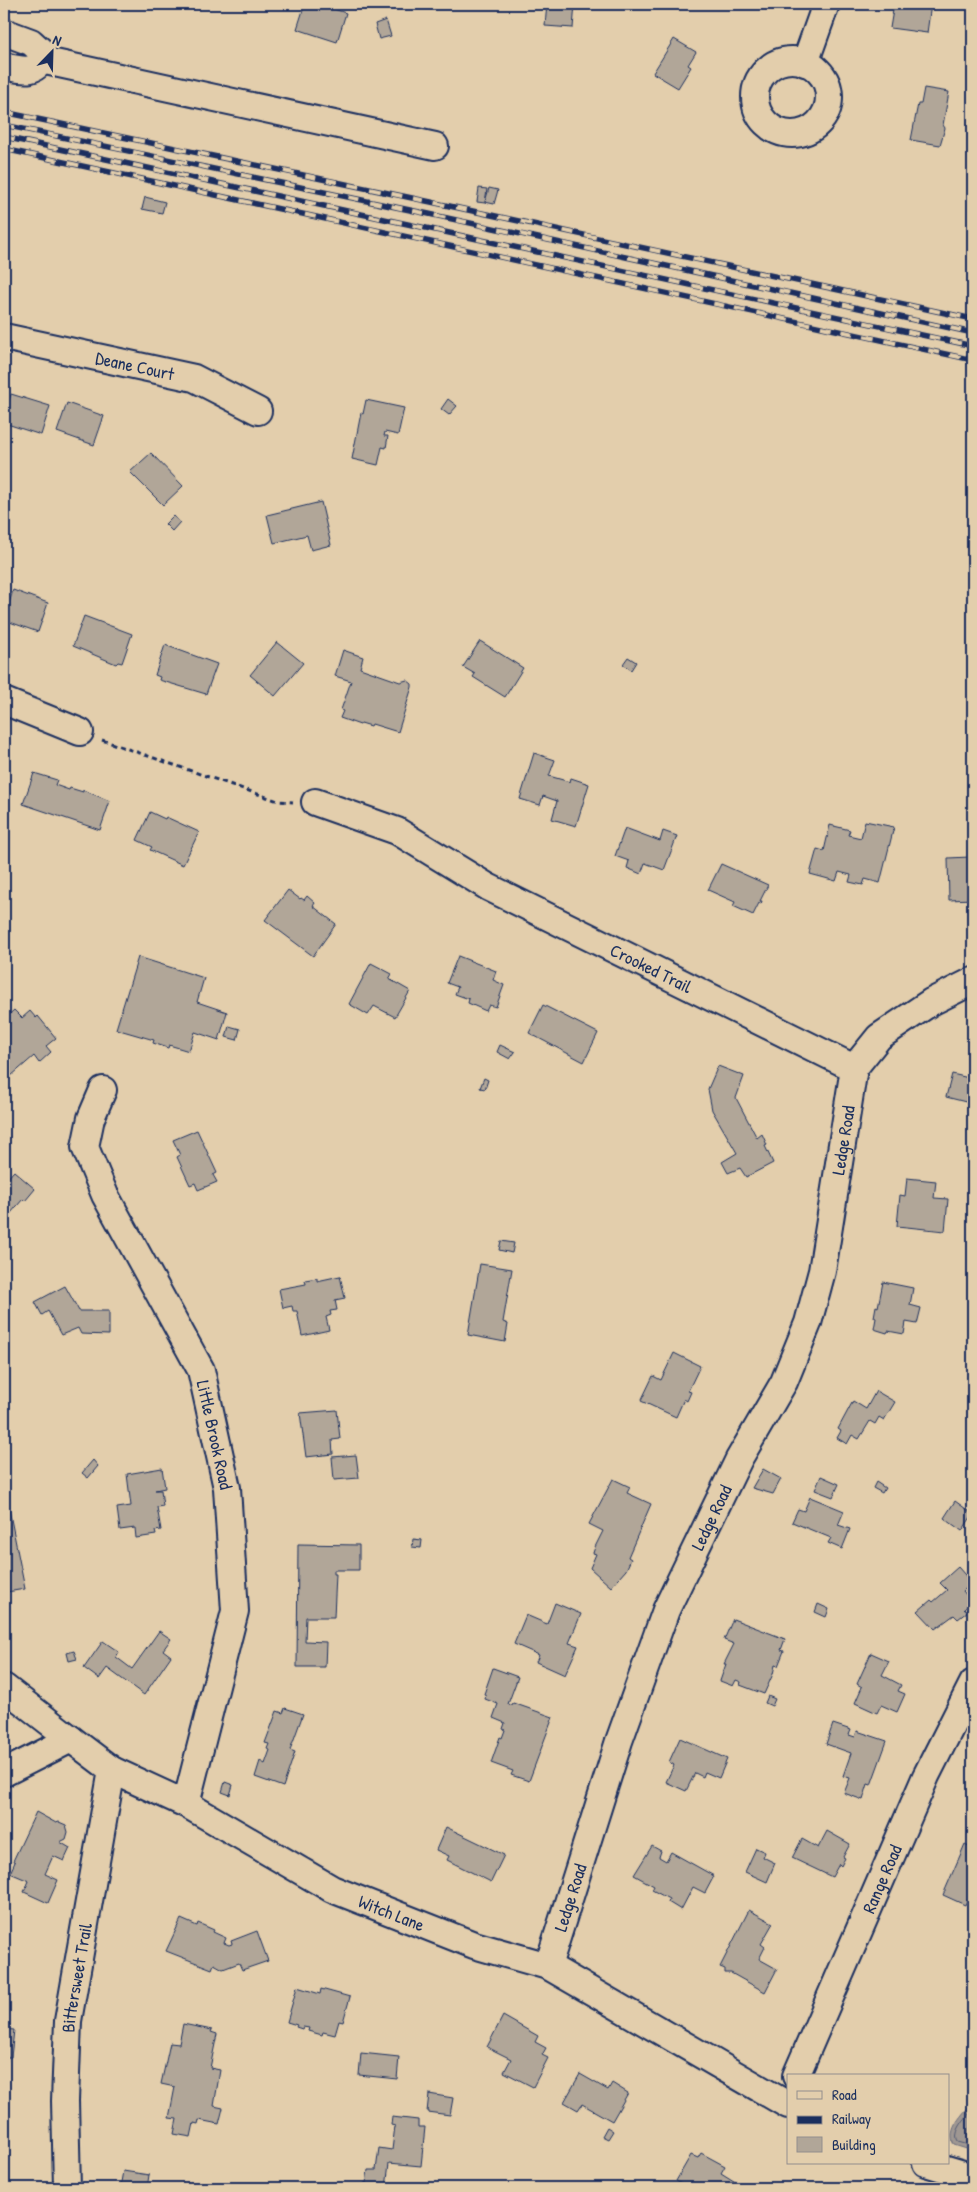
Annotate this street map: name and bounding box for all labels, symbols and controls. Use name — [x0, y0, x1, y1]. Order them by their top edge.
north arrow — [28, 28, 78, 78]
text: N — [50, 29, 65, 50]
street label: Deane Court — [93, 345, 177, 386]
street label: Crooked Trail — [606, 937, 697, 999]
street label: Ledge Road — [825, 1104, 860, 1177]
street label: Little Brook Road — [191, 1378, 239, 1492]
street label: Ledge Road — [684, 1481, 737, 1554]
street label: Range Road — [856, 1841, 907, 1917]
street label: Ledge Road — [547, 1860, 592, 1934]
street label: Witch Lane — [355, 1888, 428, 1937]
street label: Bittersweet Trail — [55, 1921, 98, 2033]
legend — [787, 2074, 950, 2164]
text: Road — [832, 2084, 857, 2105]
text: Railway — [832, 2108, 871, 2129]
text: Building — [832, 2134, 876, 2155]

